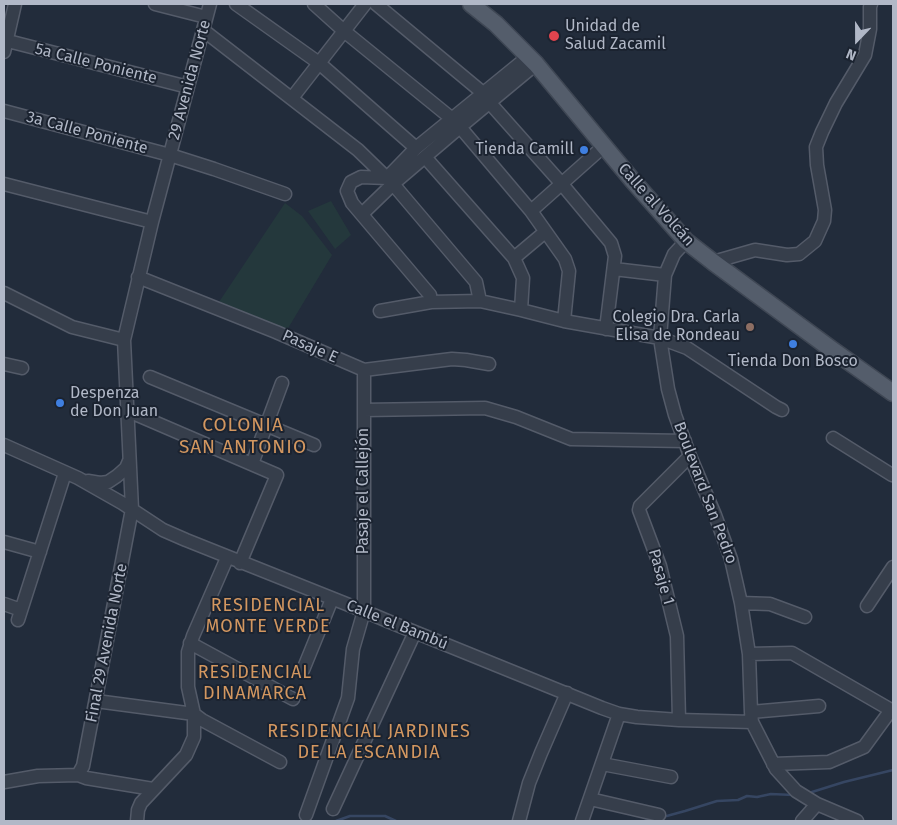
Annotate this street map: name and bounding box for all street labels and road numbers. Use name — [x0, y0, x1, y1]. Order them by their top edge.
street label: 29 Avenida Norte — [165, 18, 215, 142]
street label: 5a Calle Poniente — [33, 40, 159, 88]
street label: 3a Calle Poniente — [24, 108, 150, 158]
street label: Calle al Volcán — [614, 160, 698, 250]
street label: Pasaje E — [279, 326, 341, 368]
street label: Boulevard San Pedro — [669, 419, 741, 567]
street label: Pasaje el Callejón — [354, 428, 374, 554]
street label: Pasaje 1 — [644, 547, 678, 607]
street label: Final 29 Avenida Norte — [82, 562, 132, 724]
street label: Calle el Bambú — [343, 596, 451, 654]

